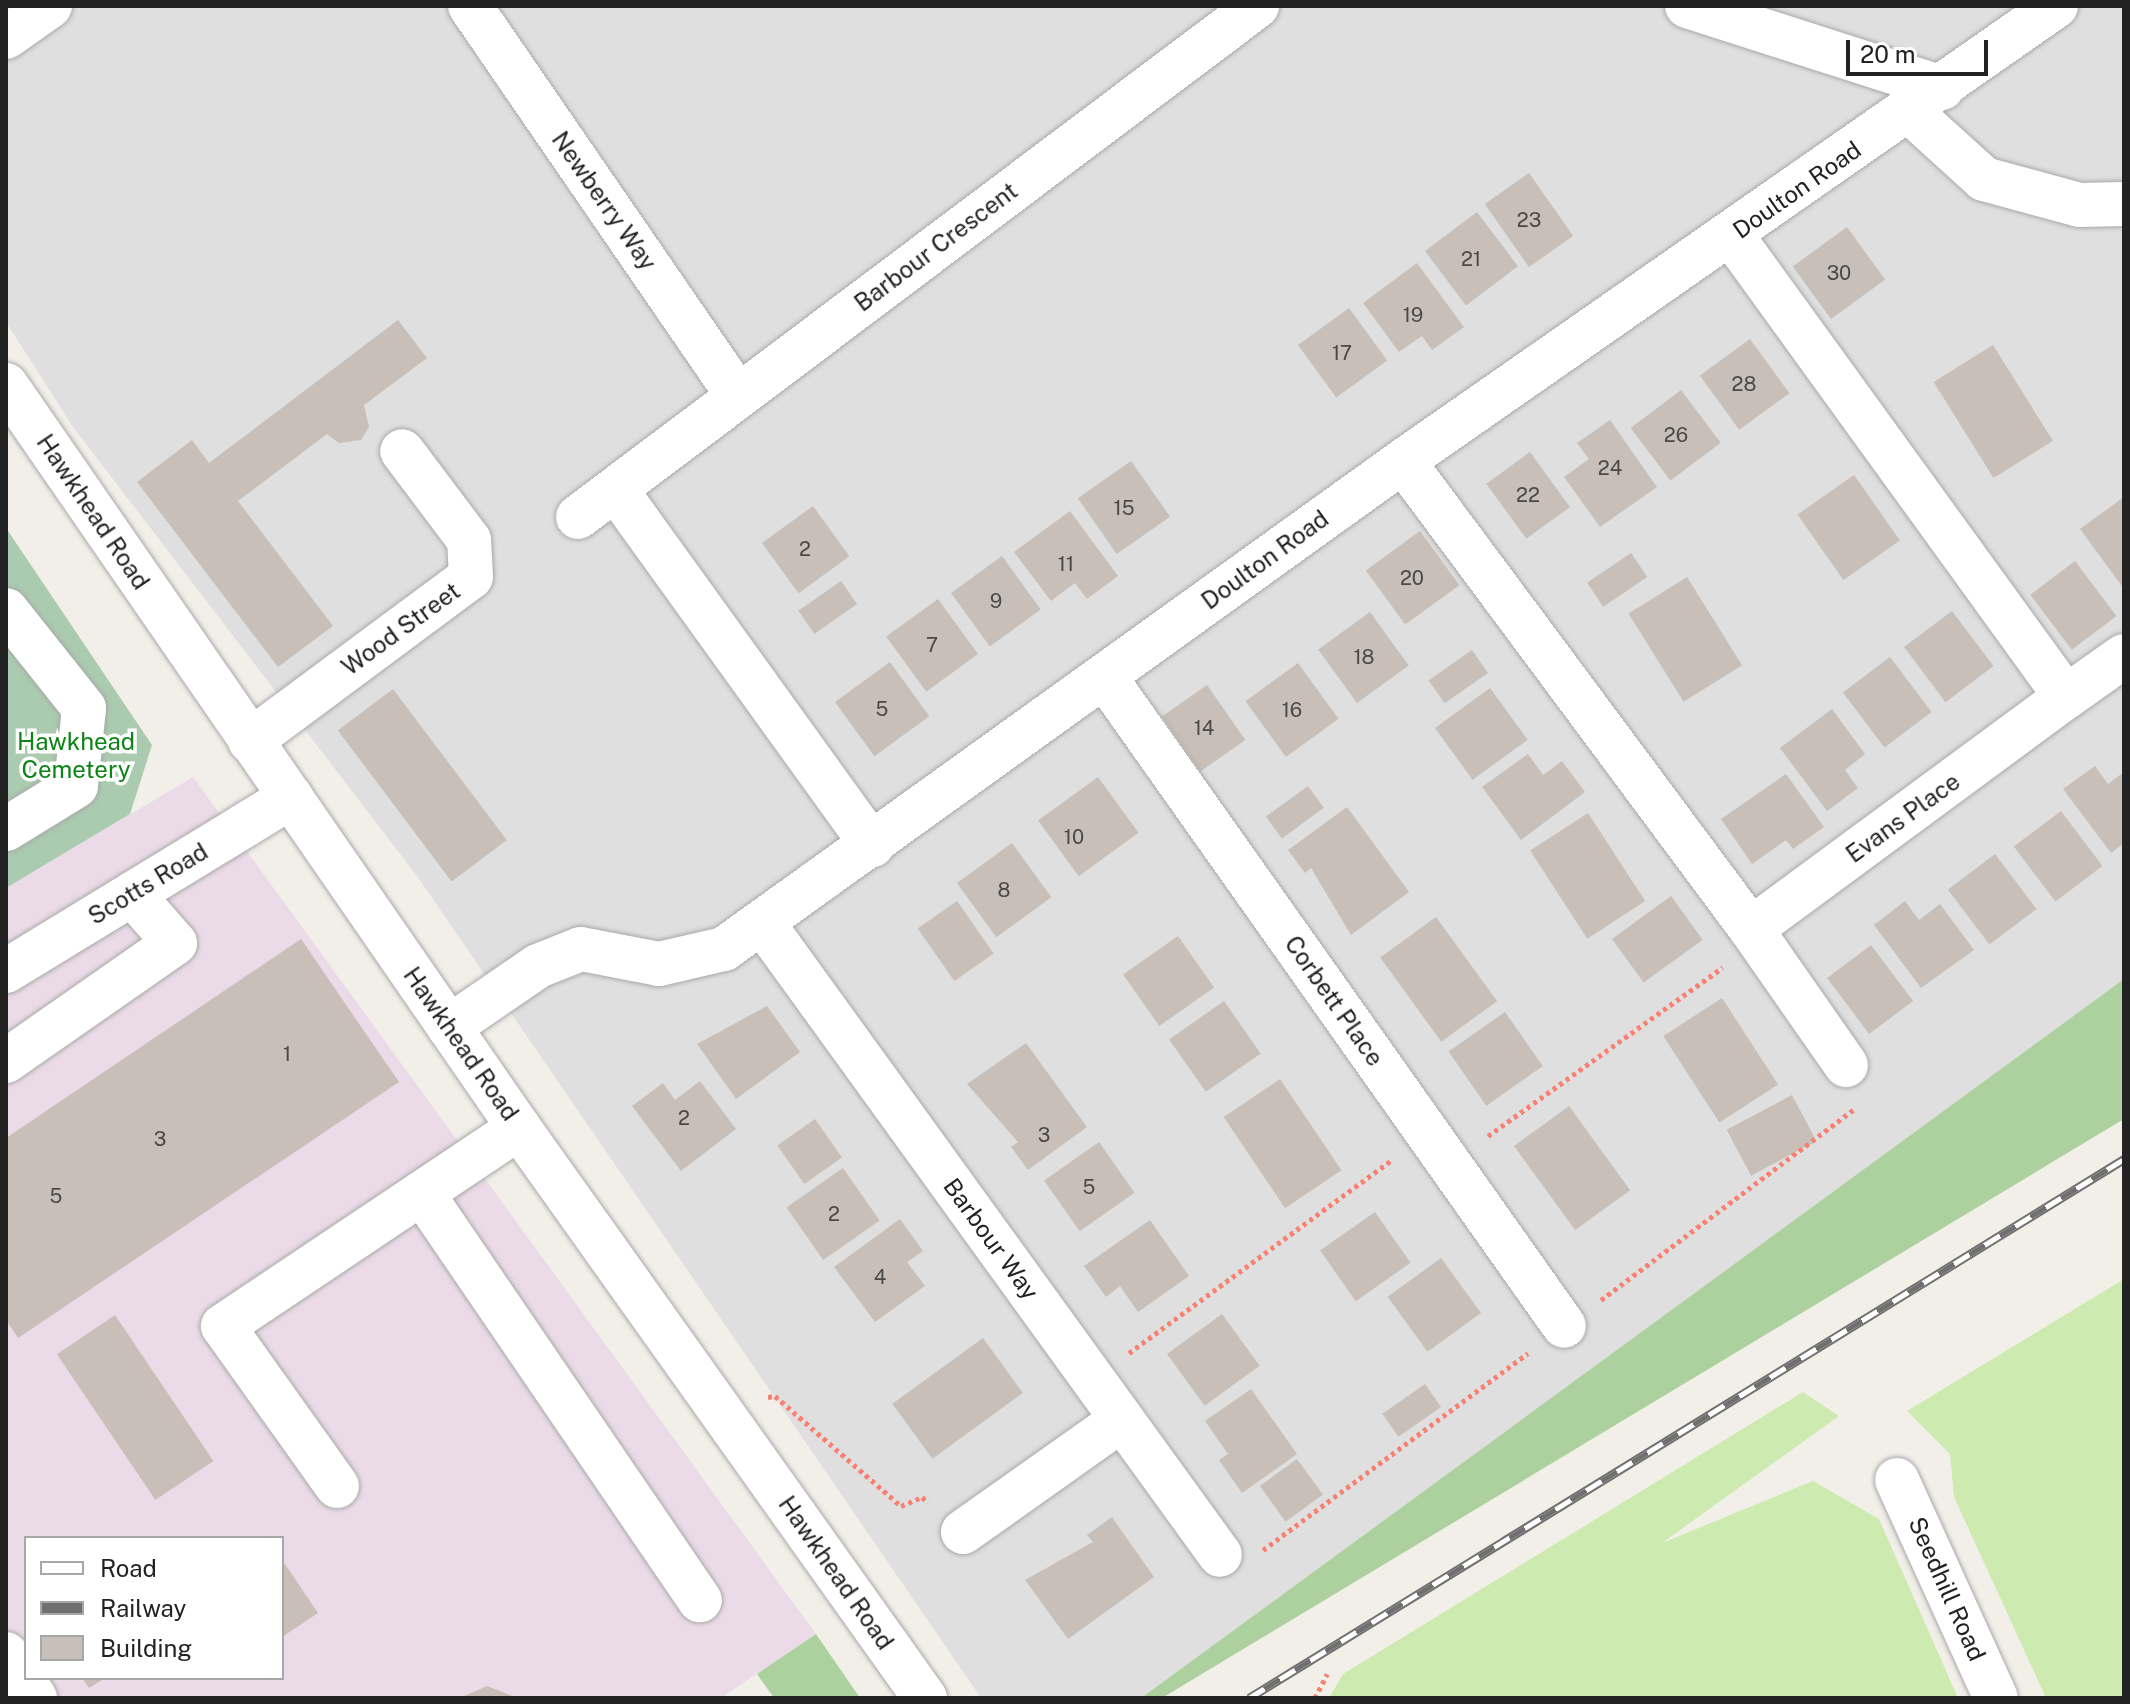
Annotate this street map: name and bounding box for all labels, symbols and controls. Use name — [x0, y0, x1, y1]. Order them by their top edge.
scale bar — [1850, 24, 1992, 74]
text: 20 m — [1860, 40, 1916, 68]
street label: Newberry Way — [545, 126, 663, 276]
street label: Doulton Road — [1727, 135, 1867, 245]
street label: Barbour Crescent — [849, 176, 1023, 318]
house number: 23 — [1517, 208, 1541, 232]
house number: 21 — [1461, 247, 1481, 271]
house number: 30 — [1827, 261, 1851, 285]
house number: 19 — [1403, 303, 1423, 327]
house number: 17 — [1332, 341, 1352, 365]
house number: 28 — [1732, 372, 1756, 396]
house number: 26 — [1664, 423, 1688, 447]
street label: Hawkhead Road — [30, 429, 156, 595]
house number: 24 — [1598, 456, 1622, 480]
house number: 22 — [1516, 483, 1540, 507]
house number: 15 — [1114, 496, 1134, 520]
street label: Doulton Road — [1196, 504, 1334, 616]
house number: 2 — [799, 537, 811, 561]
house number: 11 — [1058, 552, 1074, 576]
house number: 20 — [1400, 566, 1424, 590]
street label: Wood Street — [336, 576, 466, 682]
house number: 9 — [990, 589, 1002, 613]
house number: 7 — [926, 633, 938, 657]
house number: 18 — [1353, 645, 1375, 669]
house number: 5 — [876, 697, 888, 721]
house number: 16 — [1282, 698, 1302, 722]
house number: 14 — [1194, 716, 1214, 740]
park label: Hawkhead Cemetery — [17, 728, 135, 784]
street label: Evans Place — [1840, 767, 1966, 869]
house number: 10 — [1064, 825, 1084, 849]
street label: Scotts Road — [83, 837, 213, 931]
house number: 8 — [998, 878, 1010, 902]
street label: Corbett Place — [1279, 930, 1389, 1072]
street label: Hawkhead Road — [397, 962, 525, 1126]
house number: 1 — [283, 1042, 291, 1066]
house number: 2 — [678, 1106, 690, 1130]
house number: 3 — [1038, 1123, 1050, 1147]
house number: 3 — [154, 1127, 166, 1151]
street label: Barbour Way — [937, 1173, 1045, 1305]
house number: 5 — [1083, 1175, 1095, 1199]
house number: 5 — [50, 1184, 62, 1208]
house number: 2 — [828, 1202, 840, 1226]
house number: 4 — [874, 1265, 886, 1289]
street label: Hawkhead Road — [772, 1491, 900, 1655]
street label: Seedhill Road — [1902, 1513, 1992, 1665]
legend — [24, 1536, 284, 1680]
text: Road — [100, 1554, 157, 1582]
text: Railway — [100, 1594, 186, 1622]
text: Building — [100, 1634, 192, 1662]

